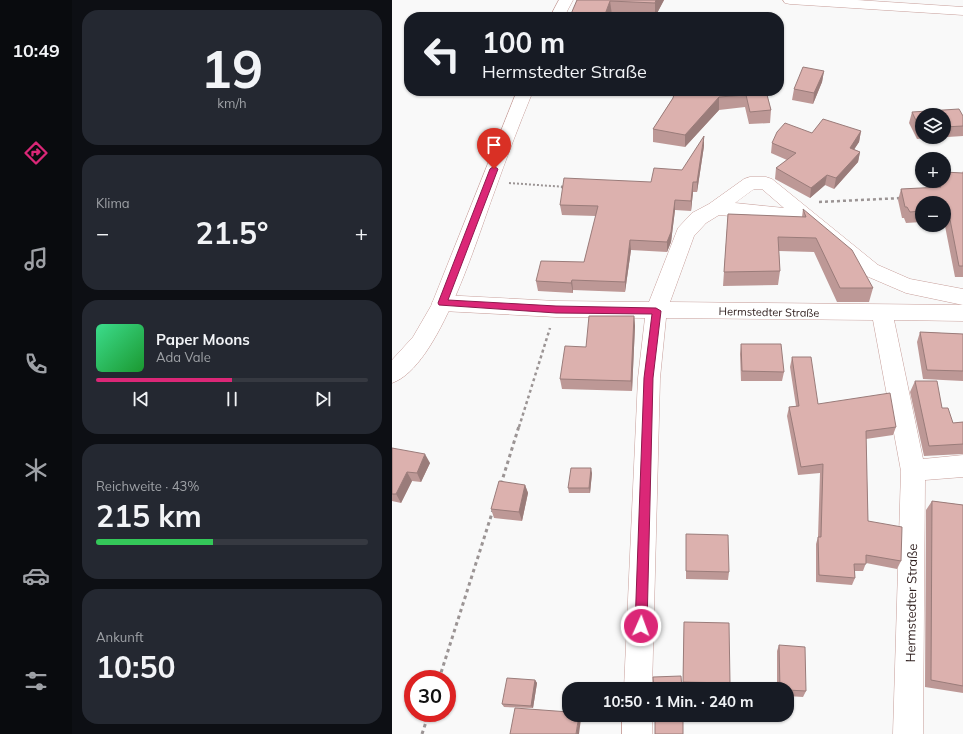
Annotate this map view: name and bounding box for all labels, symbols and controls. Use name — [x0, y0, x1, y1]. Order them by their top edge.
text: 100 m — [482, 25, 565, 60]
icon: left — [416, 28, 468, 80]
text: 19 — [201, 36, 263, 101]
text: 10:49 — [12, 39, 60, 62]
text: Hermstedter Straße — [482, 60, 647, 83]
text: km/h — [217, 95, 247, 111]
map controls — [915, 108, 951, 232]
button: layers — [915, 108, 951, 144]
pin — [477, 128, 511, 169]
icon: arrive — [483, 134, 505, 156]
icon: directions — [22, 139, 50, 167]
button: + — [915, 152, 951, 188]
text: Klima — [96, 195, 130, 211]
button: − — [915, 196, 951, 232]
text: 21.5° — [196, 214, 268, 252]
text: − — [96, 219, 109, 247]
text: + — [355, 219, 368, 247]
icon: music — [22, 245, 50, 273]
street label: Hermstedter Straße — [719, 304, 819, 320]
text: Paper Moons — [156, 330, 250, 349]
text: Ada Vale — [156, 349, 211, 365]
icon: phone — [22, 350, 50, 378]
icon: previous — [130, 388, 152, 410]
icon: pause — [221, 388, 243, 410]
icon: next — [312, 388, 334, 410]
icon: climate — [22, 456, 50, 484]
text: Reichweite · 43% — [96, 478, 200, 494]
text: 215 km — [96, 497, 202, 535]
street label: Hermstedter Straße — [902, 543, 920, 663]
icon: car — [22, 562, 50, 590]
position arrow — [620, 605, 662, 647]
text: Ankunft — [96, 629, 144, 645]
text: 10:50 — [96, 648, 175, 686]
icon: filters — [22, 667, 50, 695]
speed limit sign: 30 — [404, 670, 456, 722]
text: 10:50 · 1 Min. · 240 m — [602, 692, 754, 711]

